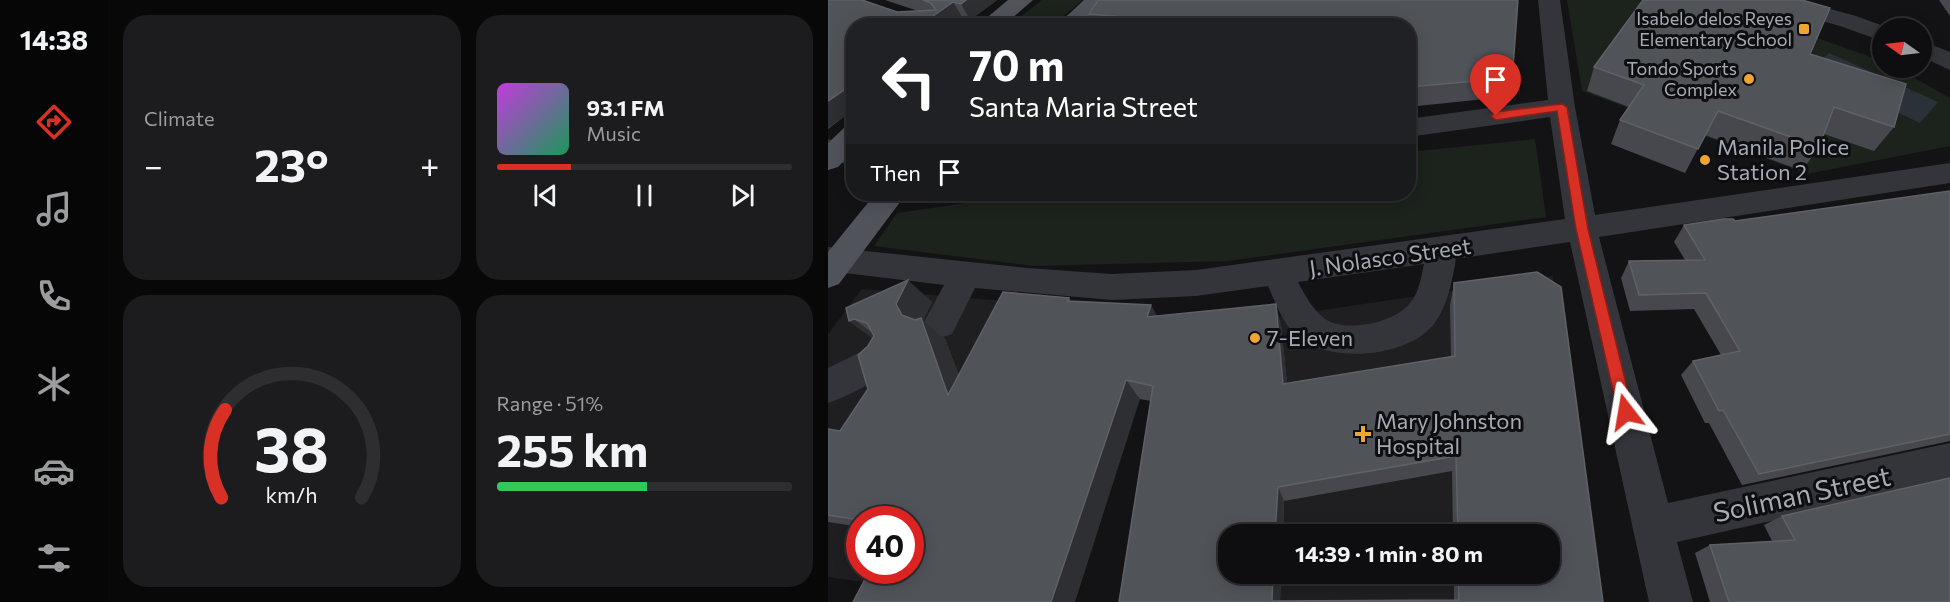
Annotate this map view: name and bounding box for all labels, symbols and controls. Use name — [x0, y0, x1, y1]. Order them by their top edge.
place label: Isabelo delos Reyes Elementary School — [1636, 7, 1792, 50]
north arrow — [1872, 18, 1932, 78]
map controls — [1872, 18, 1932, 78]
marker: Isabelo delos Reyes Elementary School — [1797, 22, 1811, 36]
text: 14:38 — [20, 23, 88, 56]
text: 70 m — [969, 38, 1064, 90]
icon: left — [870, 42, 948, 120]
pin — [1470, 54, 1521, 116]
place label: Tondo Sports Complex — [1626, 57, 1737, 100]
icon: arrive — [1479, 63, 1512, 96]
marker: Tondo Sports Complex — [1742, 72, 1756, 86]
text: Santa Maria Street — [969, 90, 1198, 123]
text: 93.1 FM — [587, 94, 665, 121]
icon: directions — [33, 101, 75, 143]
text: Climate — [144, 106, 214, 130]
text: Music — [587, 121, 641, 145]
place label: Manila Police Station 2 — [1717, 133, 1849, 185]
text: 23° — [254, 136, 329, 191]
text: − — [144, 144, 163, 185]
text: + — [420, 144, 439, 185]
marker: Manila Police Station 2 — [1698, 153, 1712, 167]
icon: arrive — [933, 156, 966, 189]
text: Then — [870, 159, 921, 186]
icon: previous — [529, 179, 562, 212]
icon: pause — [628, 179, 661, 212]
icon: next — [726, 179, 759, 212]
icon: music — [33, 188, 75, 230]
street label: J. Nolasco Street — [1307, 232, 1473, 281]
icon: phone — [33, 275, 75, 317]
place label: 7-Eleven — [1267, 324, 1353, 351]
marker: 7-Eleven — [1248, 331, 1262, 345]
icon: climate — [33, 363, 75, 405]
position arrow — [1594, 380, 1658, 444]
text: Range · 51% — [497, 391, 603, 415]
place label: Mary Johnston Hospital — [1376, 407, 1522, 459]
text: 38 — [254, 409, 329, 485]
text: 255 km — [497, 421, 648, 476]
marker: Mary Johnston Hospital — [1354, 425, 1372, 443]
icon: car — [33, 450, 75, 492]
street label: Soliman Street — [1710, 459, 1893, 528]
text: km/h — [266, 481, 318, 507]
speed limit sign: 40 — [846, 506, 924, 584]
icon: filters — [33, 537, 75, 579]
text: 14:39 · 1 min · 80 m — [1295, 540, 1483, 567]

